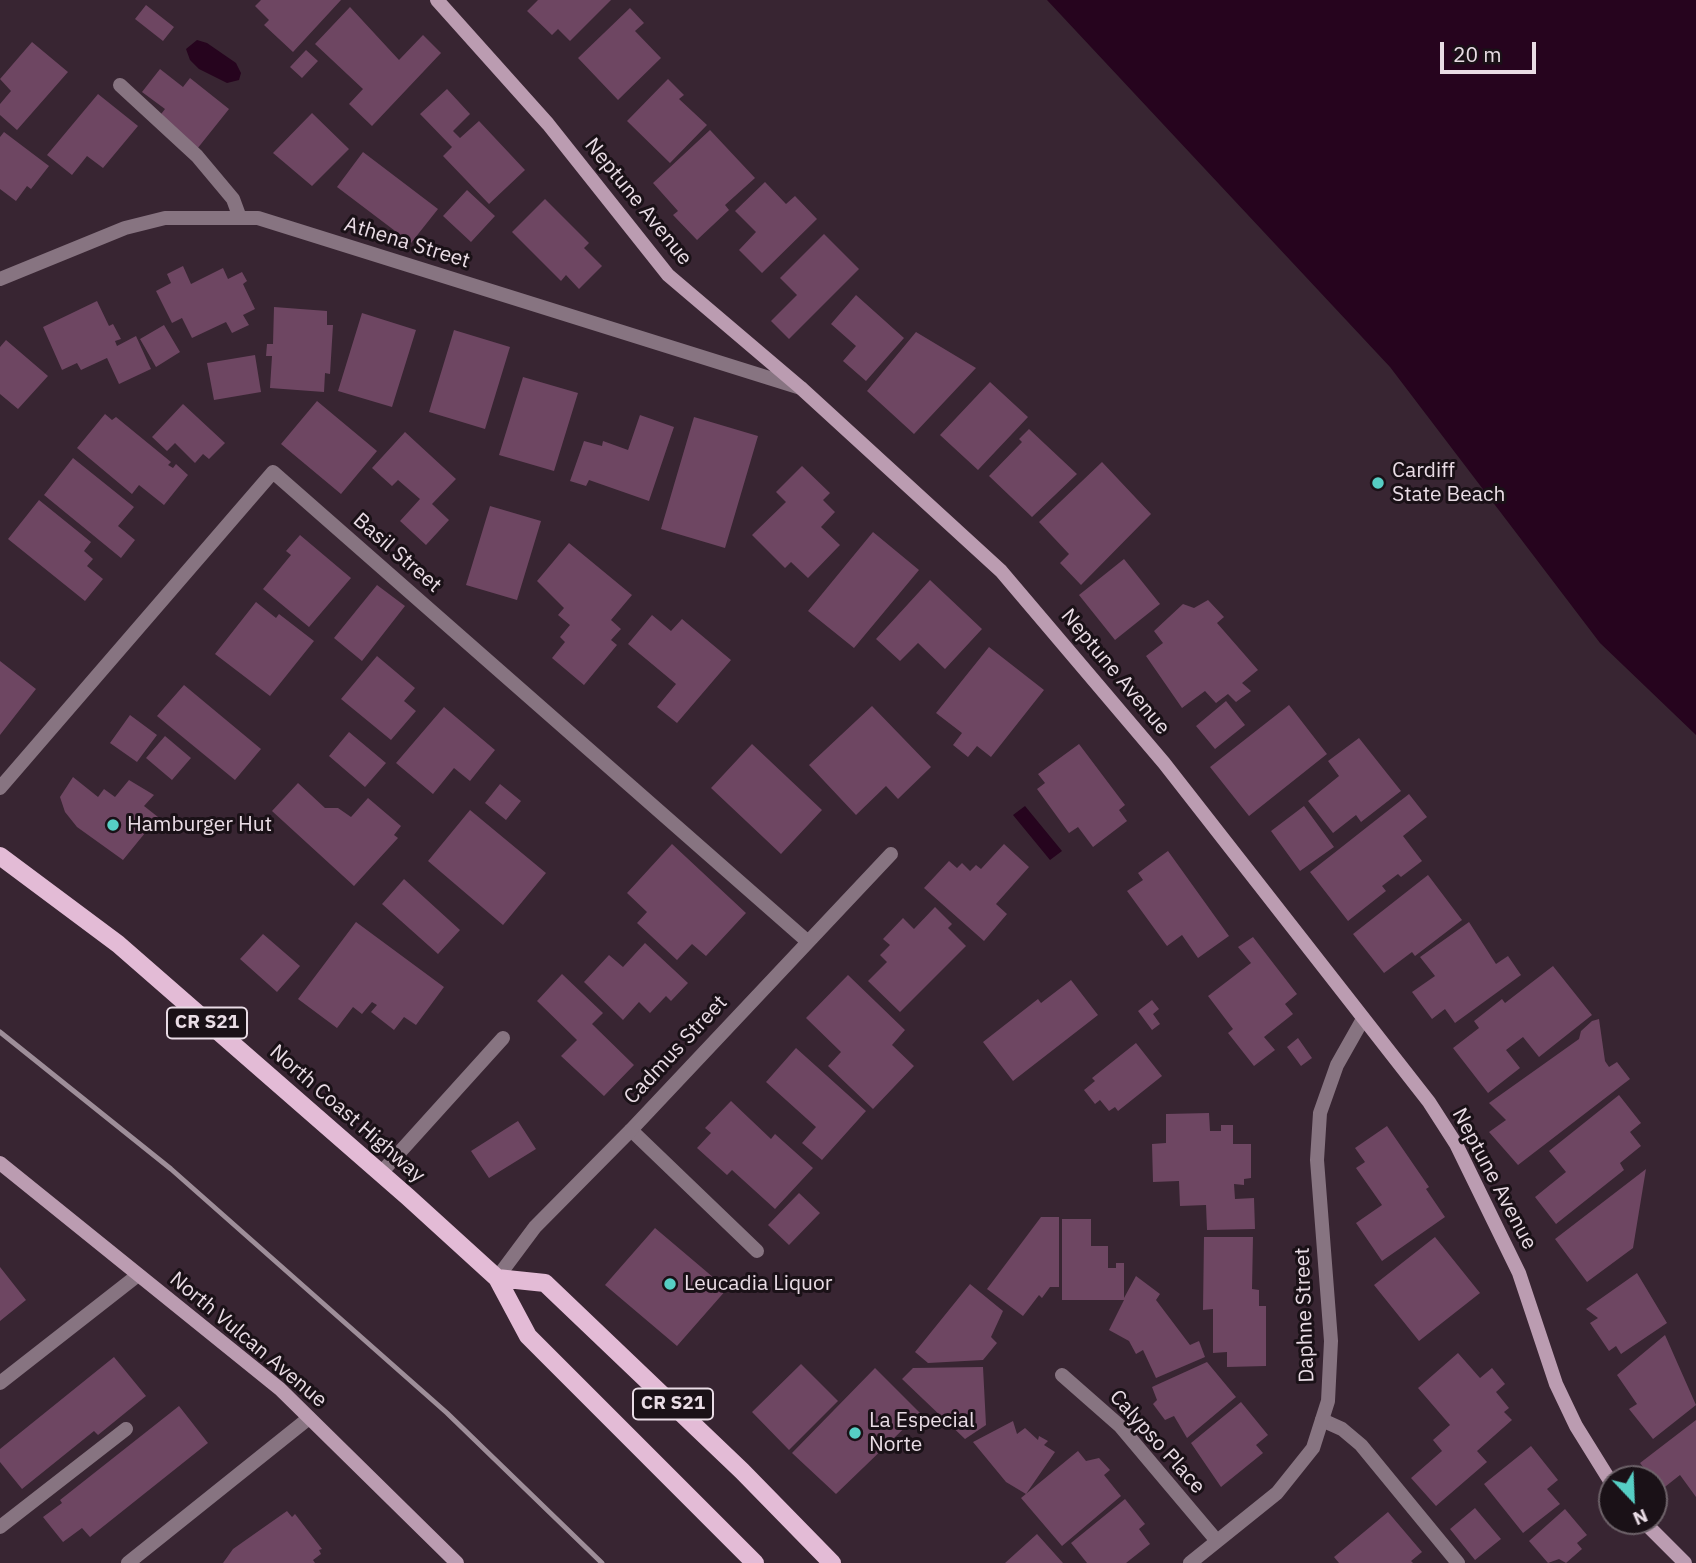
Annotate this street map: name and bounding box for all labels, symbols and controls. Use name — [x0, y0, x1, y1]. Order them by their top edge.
scale bar — [1444, 28, 1540, 72]
text: 20 m — [1453, 40, 1502, 68]
street label: Neptune Avenue — [579, 133, 697, 271]
street label: Athena Street — [341, 212, 473, 274]
place label: Cardiff State Beach — [1392, 458, 1506, 508]
marker: Cardiff State Beach — [1370, 475, 1386, 491]
street label: Basil Street — [348, 508, 446, 598]
street label: Neptune Avenue — [1055, 604, 1175, 740]
place label: Hamburger Hut — [127, 812, 272, 838]
marker: Hamburger Hut — [105, 817, 121, 833]
street label: Cadmus Street — [619, 990, 733, 1110]
road number: CR S21 — [167, 1007, 247, 1038]
street label: North Coast Highway — [264, 1040, 430, 1188]
street label: Neptune Avenue — [1446, 1104, 1542, 1254]
street label: Daphne Street — [1290, 1247, 1320, 1383]
street label: North Vulcan Avenue — [164, 1267, 332, 1413]
place label: Leucadia Liquor — [684, 1271, 832, 1297]
marker: Leucadia Liquor — [662, 1276, 678, 1292]
street label: Calypso Place — [1104, 1385, 1210, 1499]
road number: CR S21 — [633, 1388, 713, 1420]
place label: La Especial Norte — [869, 1408, 975, 1458]
marker: La Especial Norte — [847, 1425, 863, 1441]
north arrow — [1598, 1465, 1668, 1535]
text: N — [1629, 1504, 1651, 1531]

